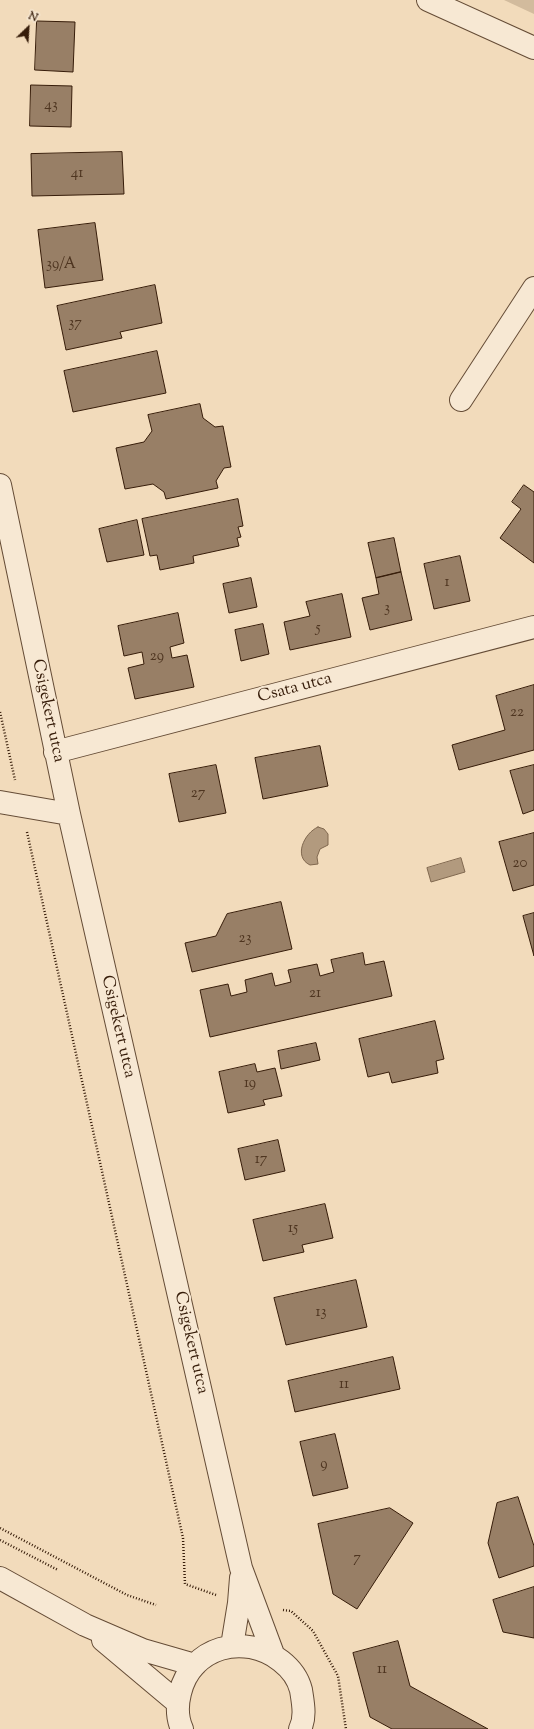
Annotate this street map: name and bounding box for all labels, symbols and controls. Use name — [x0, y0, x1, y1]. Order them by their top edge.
north arrow — [8, 8, 48, 48]
text: N — [26, 8, 40, 26]
house number: 43 — [44, 97, 58, 115]
house number: 41 — [71, 165, 83, 183]
house number: 39/A — [46, 256, 76, 274]
house number: 37 — [68, 315, 82, 333]
house number: 1 — [444, 574, 450, 592]
house number: 3 — [384, 600, 390, 618]
house number: 5 — [315, 620, 321, 638]
house number: 29 — [150, 648, 164, 666]
street label: Csigekert utca — [26, 658, 68, 764]
street label: Csata utca — [256, 669, 334, 709]
house number: 22 — [510, 704, 524, 722]
house number: 27 — [191, 785, 205, 803]
house number: 20 — [513, 855, 527, 873]
house number: 23 — [238, 930, 252, 948]
street label: Csigekert utca — [95, 974, 139, 1080]
house number: 21 — [309, 985, 321, 1003]
house number: 19 — [244, 1075, 256, 1093]
house number: 17 — [255, 1151, 267, 1169]
house number: 15 — [288, 1220, 298, 1238]
street label: Csigekert utca — [168, 1290, 212, 1396]
house number: 13 — [315, 1304, 327, 1322]
house number: 11 — [339, 1376, 349, 1394]
house number: 9 — [320, 1456, 328, 1474]
house number: 7 — [353, 1550, 361, 1568]
house number: 11 — [377, 1661, 387, 1679]

